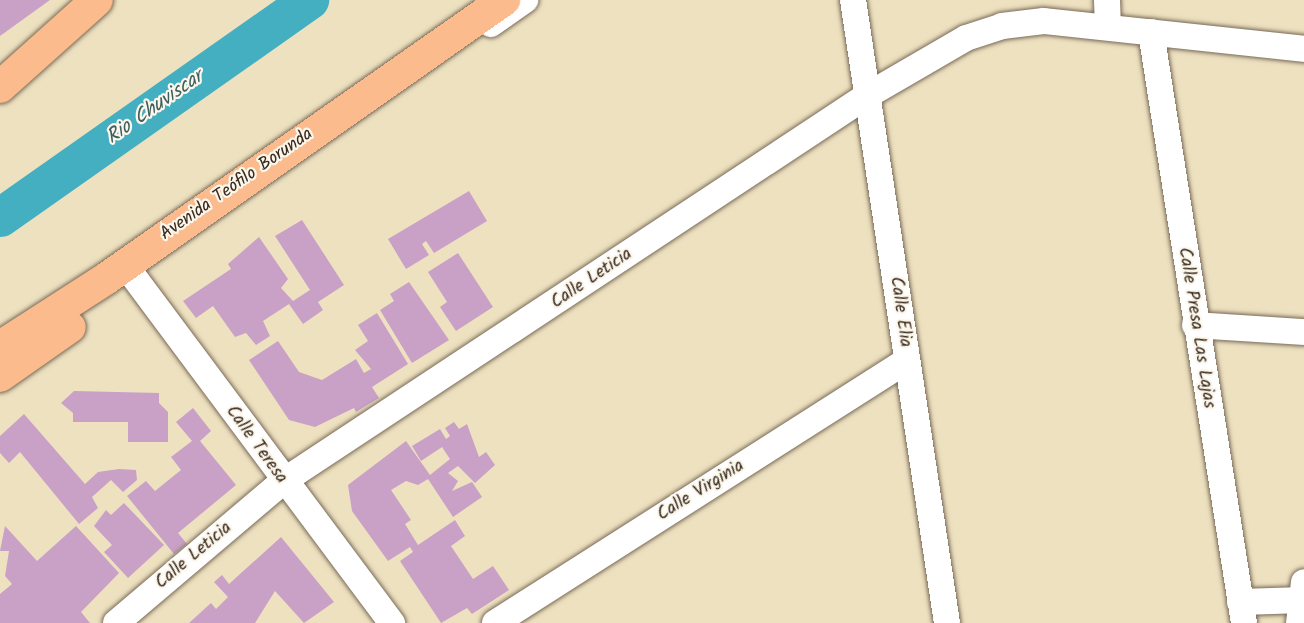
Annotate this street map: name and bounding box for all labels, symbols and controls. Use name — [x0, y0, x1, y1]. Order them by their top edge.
water label: Rio Chuviscar — [102, 66, 208, 150]
street label: Avenida Teófilo Borunda — [156, 124, 318, 246]
street label: Calle Leticia — [547, 244, 637, 314]
street label: Calle Presa Las Lajas — [1173, 246, 1219, 410]
street label: Calle Elia — [884, 275, 916, 349]
street label: Calle Teresa — [220, 402, 292, 488]
street label: Calle Virginia — [654, 456, 748, 526]
street label: Calle Leticia — [151, 518, 237, 594]

